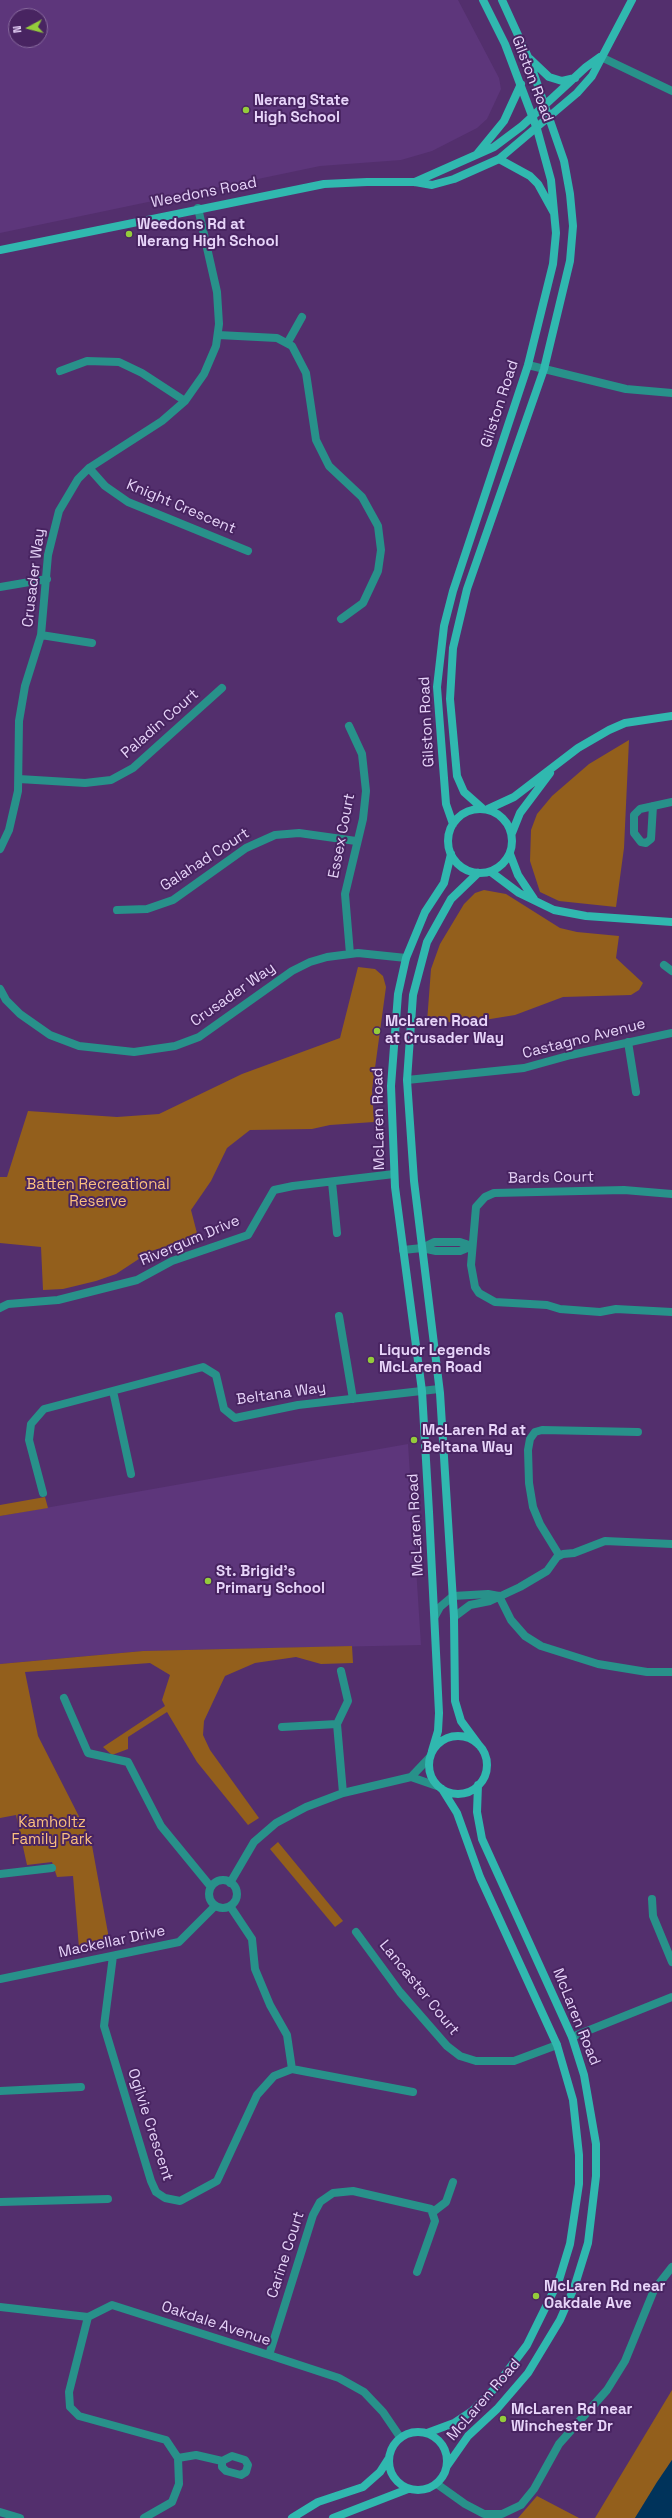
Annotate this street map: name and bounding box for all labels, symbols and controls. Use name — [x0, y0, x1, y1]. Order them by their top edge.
north arrow — [8, 8, 48, 48]
text: N — [10, 25, 24, 34]
street label: Gilston Road — [507, 33, 557, 125]
place label: Nerang State High School — [254, 92, 349, 127]
marker: Nerang State High School — [241, 105, 251, 115]
street label: Weedons Road — [150, 174, 258, 212]
place label: Weedons Rd at Nerang High School — [137, 216, 279, 251]
marker: Weedons Rd at Nerang High School — [124, 229, 134, 239]
street label: Gilston Road — [477, 358, 523, 450]
street label: Knight Crescent — [124, 476, 238, 538]
street label: Crusader Way — [19, 528, 49, 628]
street label: Gilston Road — [416, 676, 438, 768]
street label: Paladin Court — [118, 686, 202, 762]
street label: Essex Court — [325, 792, 359, 880]
street label: Galahad Court — [157, 825, 253, 895]
street label: Crusader Way — [187, 959, 279, 1031]
place label: McLaren Road at Crusader Way — [385, 1013, 504, 1048]
street label: Castagno Avenue — [521, 1015, 647, 1063]
marker: McLaren Road at Crusader Way — [372, 1026, 382, 1036]
street label: McLaren Road — [369, 1067, 389, 1171]
street label: Bards Court — [508, 1168, 594, 1188]
park label: Batten Recreational Reserve — [26, 1176, 170, 1211]
street label: Rivergum Drive — [137, 1212, 243, 1270]
place label: Liquor Legends McLaren Road — [379, 1342, 491, 1377]
marker: Liquor Legends McLaren Road — [366, 1355, 376, 1365]
street label: Beltana Way — [235, 1379, 327, 1409]
place label: McLaren Rd at Beltana Way — [422, 1422, 526, 1457]
marker: McLaren Rd at Beltana Way — [409, 1435, 419, 1445]
street label: McLaren Road — [404, 1473, 428, 1577]
place label: St. Brigid's Primary School — [216, 1563, 325, 1598]
marker: St. Brigid's Primary School — [203, 1576, 213, 1586]
park label: Kamholtz Family Park — [11, 1814, 93, 1849]
street label: Mackellar Drive — [57, 1922, 167, 1962]
street label: Lancaster Court — [375, 1937, 463, 2039]
street label: McLaren Road — [548, 1966, 604, 2068]
street label: Ogilvie Crescent — [123, 2067, 177, 2183]
street label: Carine Court — [264, 2209, 308, 2301]
place label: McLaren Rd near Oakdale Ave — [544, 2278, 666, 2313]
marker: McLaren Rd near Oakdale Ave — [531, 2291, 541, 2301]
street label: Oakdale Avenue — [159, 2298, 273, 2350]
street label: McLaren Road — [443, 2355, 525, 2445]
place label: McLaren Rd near Winchester Dr — [511, 2401, 633, 2436]
marker: McLaren Rd near Winchester Dr — [498, 2414, 508, 2424]

